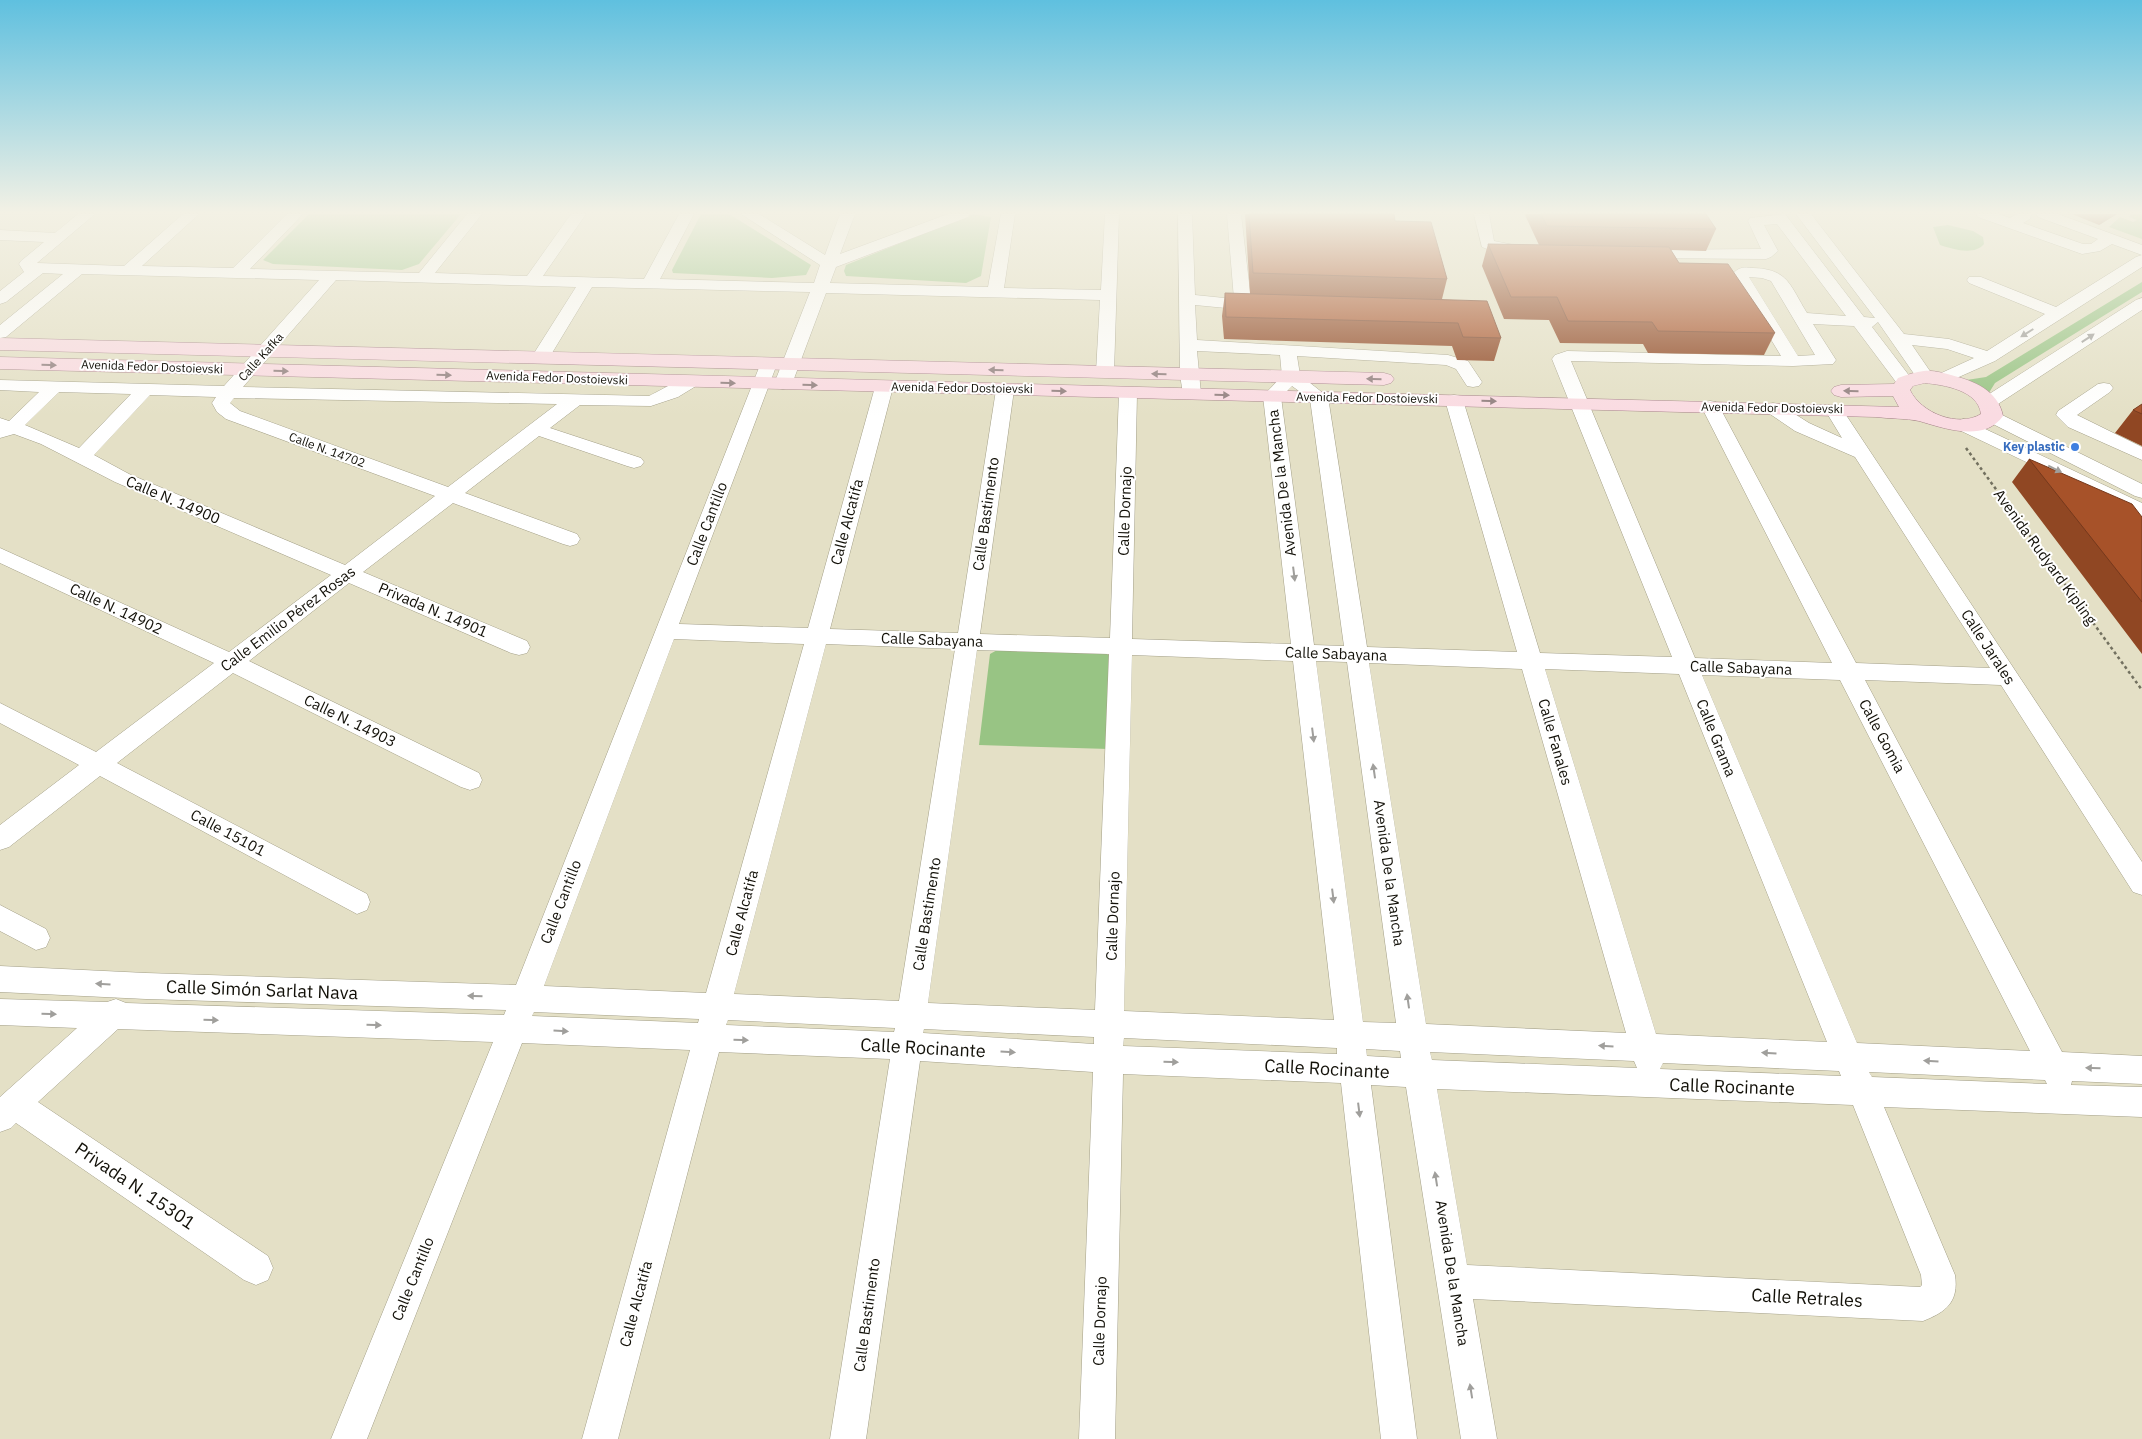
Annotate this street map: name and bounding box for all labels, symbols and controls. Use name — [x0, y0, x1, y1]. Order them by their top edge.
one-way arrow — [2020, 328, 2034, 338]
street label: Calle Kafka — [235, 329, 287, 384]
one-way arrow — [2082, 333, 2095, 342]
street label: Avenida Fedor Dostoievski — [81, 357, 223, 376]
one-way arrow — [41, 361, 57, 369]
one-way arrow — [988, 365, 1004, 373]
one-way arrow — [273, 367, 289, 375]
street label: Avenida Fedor Dostoievski — [486, 368, 628, 387]
one-way arrow — [1151, 370, 1167, 378]
one-way arrow — [436, 371, 452, 379]
one-way arrow — [1366, 375, 1382, 383]
one-way arrow — [721, 379, 737, 387]
street label: Avenida Fedor Dostoievski — [891, 379, 1033, 396]
one-way arrow — [802, 381, 818, 389]
one-way arrow — [1052, 387, 1068, 395]
one-way arrow — [1843, 387, 1859, 395]
street label: Avenida Fedor Dostoievski — [1296, 389, 1438, 406]
one-way arrow — [1214, 391, 1230, 399]
one-way arrow — [1482, 397, 1498, 405]
street label: Avenida Fedor Dostoievski — [1701, 399, 1843, 416]
street label: Avenida De la Mancha — [1263, 409, 1300, 557]
street label: Calle N. 14702 — [287, 429, 367, 470]
place label: Key plastic — [2003, 439, 2065, 454]
marker: Key plastic — [2069, 441, 2081, 453]
street label: Calle Bastimento — [968, 456, 1003, 572]
one-way arrow — [2048, 465, 2063, 474]
street label: Calle Dornajo — [1113, 466, 1136, 556]
street label: Calle N. 14900 — [123, 471, 223, 528]
street label: Calle Alcatifa — [826, 477, 867, 567]
street label: Calle Cantillo — [682, 479, 731, 569]
street label: Avenida Rudyard Kipling — [1990, 485, 2101, 628]
street label: Calle Emilio Pérez Rosas — [216, 562, 359, 676]
one-way arrow — [1290, 566, 1298, 582]
street label: Privada N. 14901 — [376, 578, 491, 641]
street label: Calle N. 14902 — [67, 579, 166, 638]
street label: Calle Jarales — [1957, 606, 2020, 688]
street label: Calle Sabayana — [881, 628, 984, 651]
street label: Calle Sabayana — [1285, 642, 1388, 665]
street label: Calle Sabayana — [1690, 656, 1793, 679]
street label: Calle N. 14903 — [301, 690, 400, 751]
street label: Calle Fanales — [1534, 696, 1577, 787]
street label: Calle Grama — [1692, 696, 1741, 779]
street label: Calle Gomia — [1855, 696, 1910, 776]
one-way arrow — [1309, 727, 1317, 743]
one-way arrow — [1370, 763, 1378, 779]
street label: Avenida De la Mancha — [1370, 799, 1409, 947]
street label: Calle 15101 — [187, 805, 269, 860]
street label: Calle Bastimento — [908, 856, 945, 972]
street label: Calle Cantillo — [536, 857, 585, 947]
street label: Calle Alcatifa — [721, 868, 762, 958]
street label: Calle Dornajo — [1101, 871, 1124, 961]
one-way arrow — [1329, 889, 1337, 905]
street label: Calle Simón Sarlat Nava — [166, 975, 359, 1004]
one-way arrow — [95, 979, 111, 987]
one-way arrow — [467, 992, 483, 1000]
one-way arrow — [1403, 993, 1411, 1009]
one-way arrow — [41, 1011, 57, 1019]
one-way arrow — [203, 1016, 219, 1024]
one-way arrow — [366, 1021, 382, 1029]
one-way arrow — [554, 1028, 570, 1036]
street label: Calle Rocinante — [860, 1033, 987, 1062]
one-way arrow — [734, 1036, 750, 1044]
one-way arrow — [1598, 1042, 1614, 1050]
one-way arrow — [1001, 1049, 1017, 1057]
one-way arrow — [1760, 1049, 1776, 1057]
street label: Calle Rocinante — [1264, 1054, 1391, 1083]
one-way arrow — [1923, 1056, 1939, 1064]
one-way arrow — [1163, 1058, 1179, 1066]
one-way arrow — [2085, 1064, 2101, 1072]
street label: Calle Rocinante — [1669, 1073, 1795, 1100]
one-way arrow — [1355, 1102, 1363, 1118]
street label: Privada N. 15301 — [71, 1137, 200, 1234]
one-way arrow — [1432, 1170, 1440, 1186]
street label: Avenida De la Mancha — [1432, 1199, 1473, 1347]
street label: Calle Cantillo — [387, 1234, 438, 1323]
street label: Calle Bastimento — [849, 1257, 884, 1373]
street label: Calle Alcatifa — [615, 1259, 656, 1349]
street label: Calle Dornajo — [1088, 1276, 1111, 1366]
street label: Calle Retrales — [1751, 1283, 1863, 1312]
one-way arrow — [1467, 1383, 1475, 1399]

